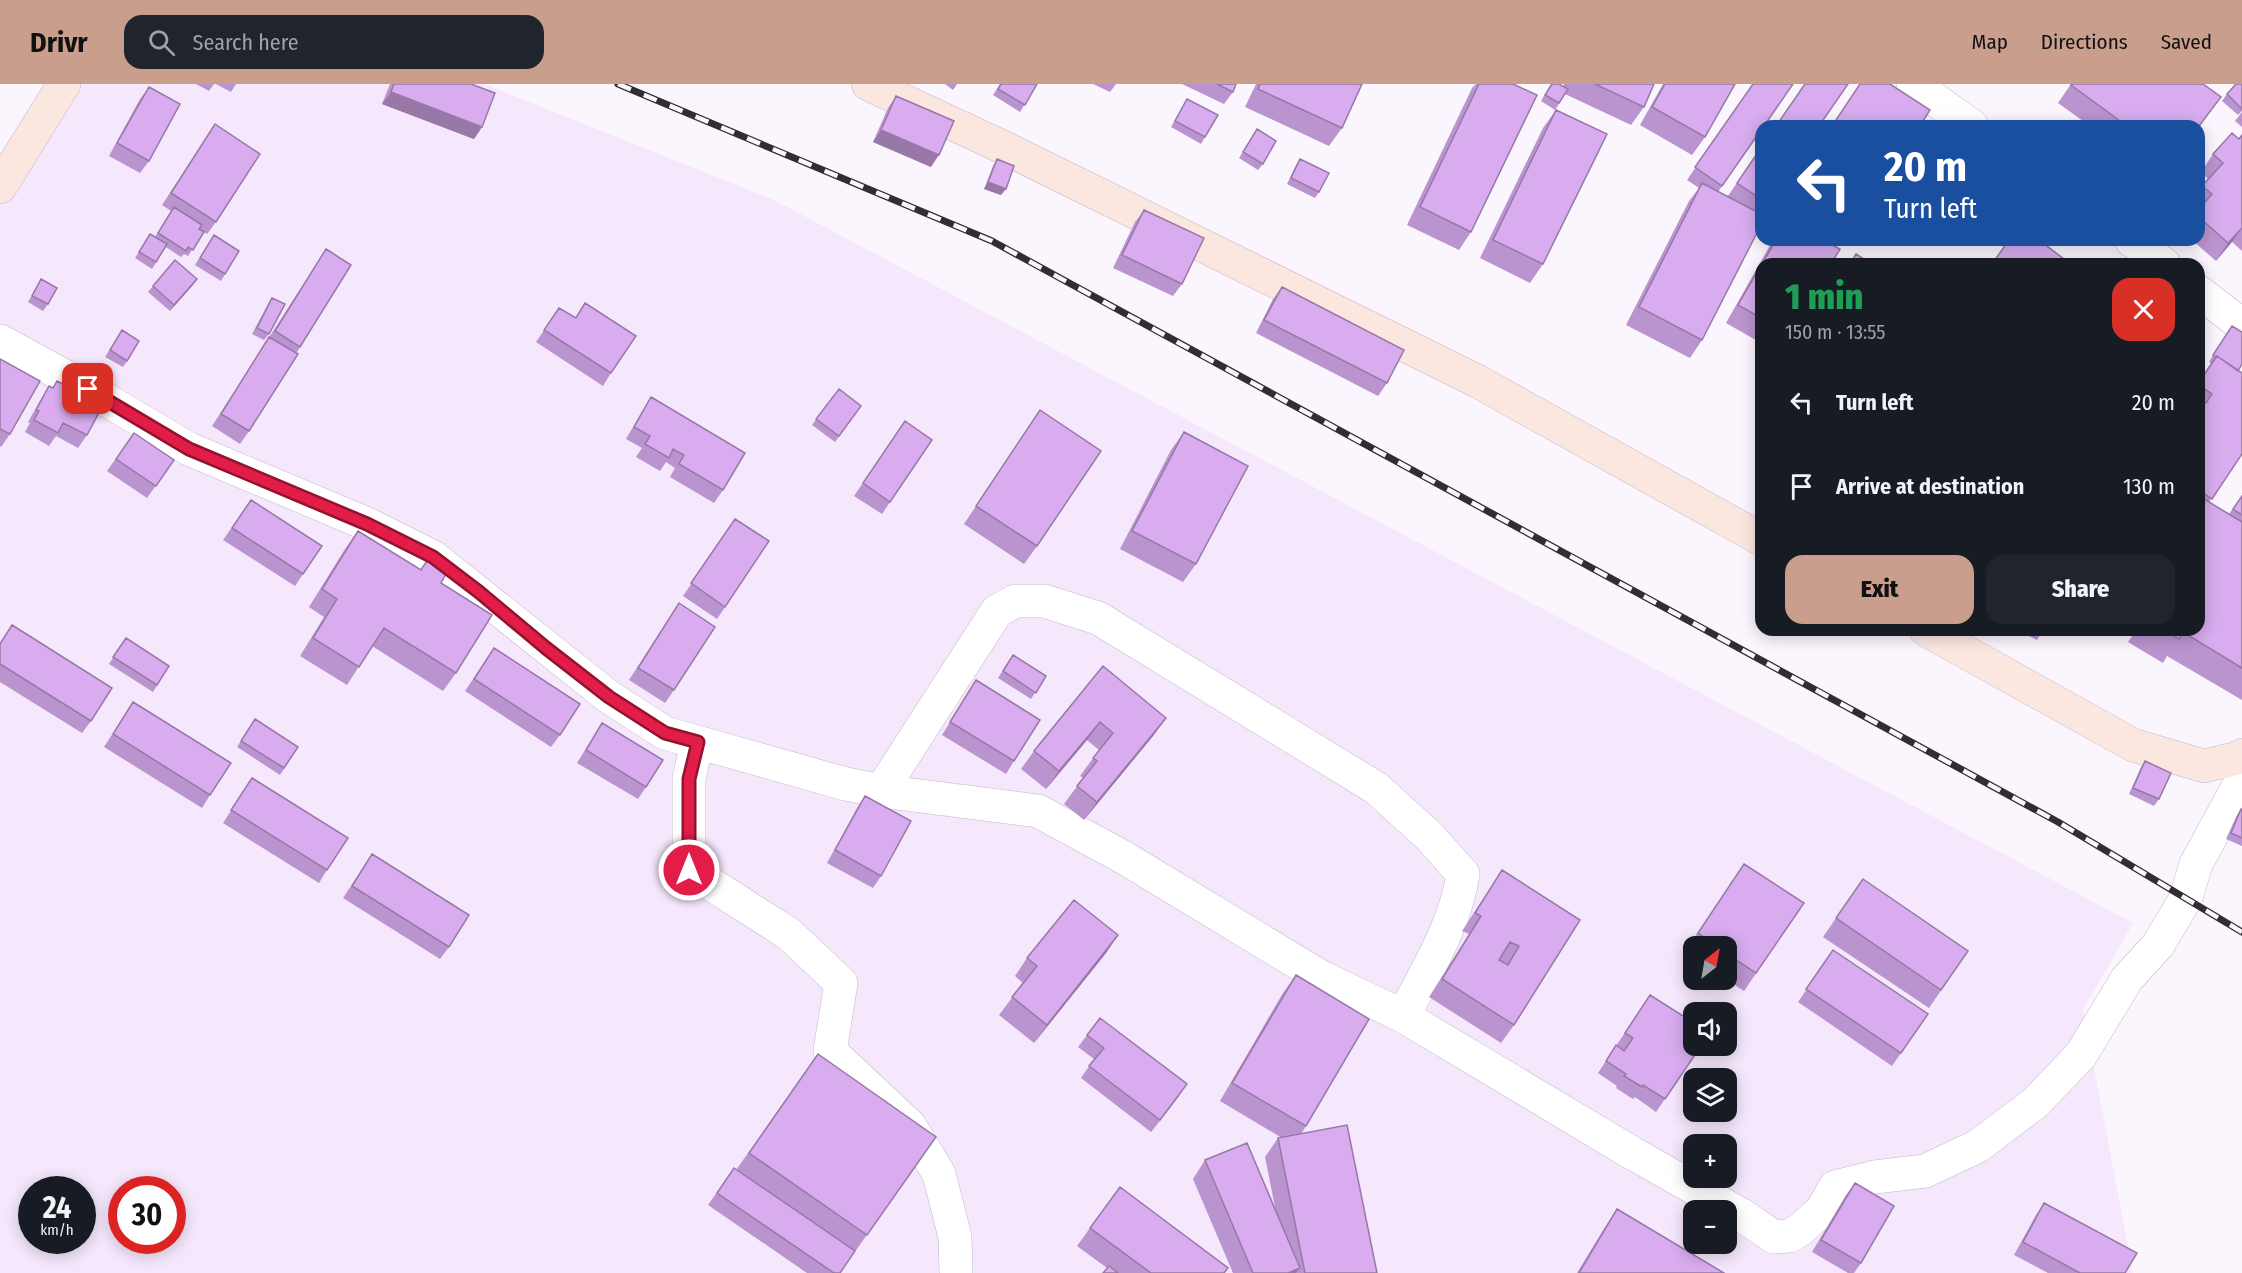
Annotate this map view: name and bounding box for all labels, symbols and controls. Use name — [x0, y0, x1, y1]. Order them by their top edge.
search box — [124, 15, 544, 69]
text: Drivr — [30, 26, 88, 59]
icon: search — [145, 26, 178, 59]
text: Search here — [193, 29, 299, 56]
text: Map — [1971, 29, 2008, 55]
text: Directions — [2041, 29, 2128, 55]
text: Saved — [2161, 29, 2212, 55]
text: 20 m — [1884, 142, 1967, 192]
icon: left — [1785, 144, 1863, 222]
text: Turn left — [1884, 193, 1977, 225]
text: 1 min — [1785, 275, 1863, 319]
button: close — [2112, 278, 2175, 341]
text: 150 m · 13:55 — [1785, 320, 1886, 344]
pin — [62, 363, 113, 414]
icon: arrive — [71, 372, 104, 405]
icon: left — [1785, 386, 1818, 419]
text: Turn left — [1836, 389, 1914, 416]
text: 20 m — [2132, 389, 2175, 416]
icon: arrive — [1785, 470, 1818, 503]
text: Arrive at destination — [1836, 473, 2024, 500]
text: 130 m — [2123, 473, 2175, 500]
button: Exit — [1785, 555, 1974, 624]
button: Share — [1986, 555, 2175, 624]
position arrow — [657, 838, 721, 902]
north arrow — [1683, 936, 1737, 990]
map controls — [1683, 936, 1737, 1254]
button: sound — [1683, 1002, 1737, 1056]
button: layers — [1683, 1068, 1737, 1122]
button: + — [1683, 1134, 1737, 1188]
speed limit sign: 30 — [108, 1176, 186, 1254]
text: 24 — [43, 1190, 71, 1226]
button: − — [1683, 1200, 1737, 1254]
text: km/h — [40, 1221, 74, 1239]

